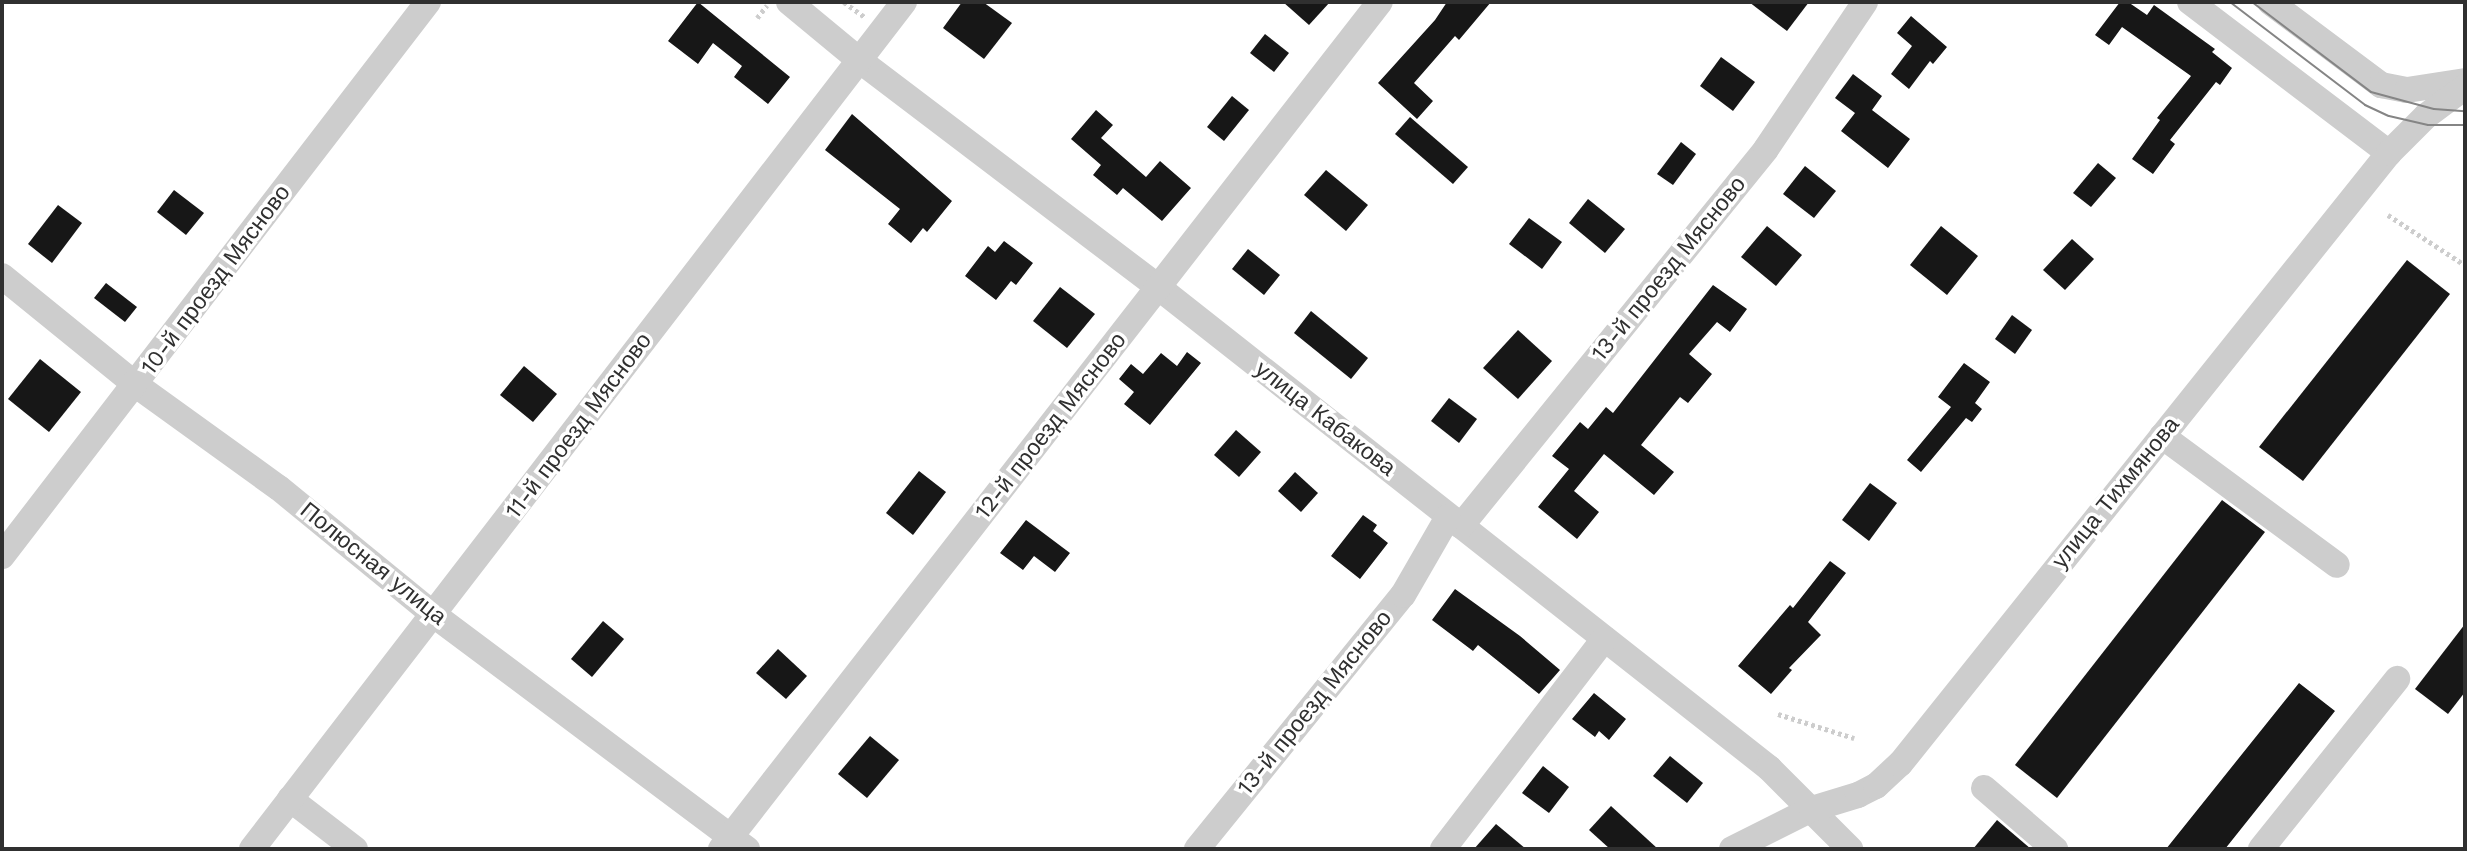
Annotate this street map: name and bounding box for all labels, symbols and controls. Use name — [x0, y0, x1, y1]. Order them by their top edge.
street label: 13-й проезд Мясново — [1586, 171, 1752, 367]
street label: 10-й проезд Мясново — [136, 180, 296, 380]
street label: 12-й проезд Мясново — [970, 327, 1132, 525]
street label: 11-й проезд Мясново — [500, 328, 658, 524]
street label: улица Кабакова — [1249, 356, 1401, 482]
street label: улица Тихмянова — [2046, 412, 2186, 574]
street label: Полюсная улица — [294, 497, 452, 631]
street label: 13-й проезд Мясново — [1232, 605, 1398, 801]

